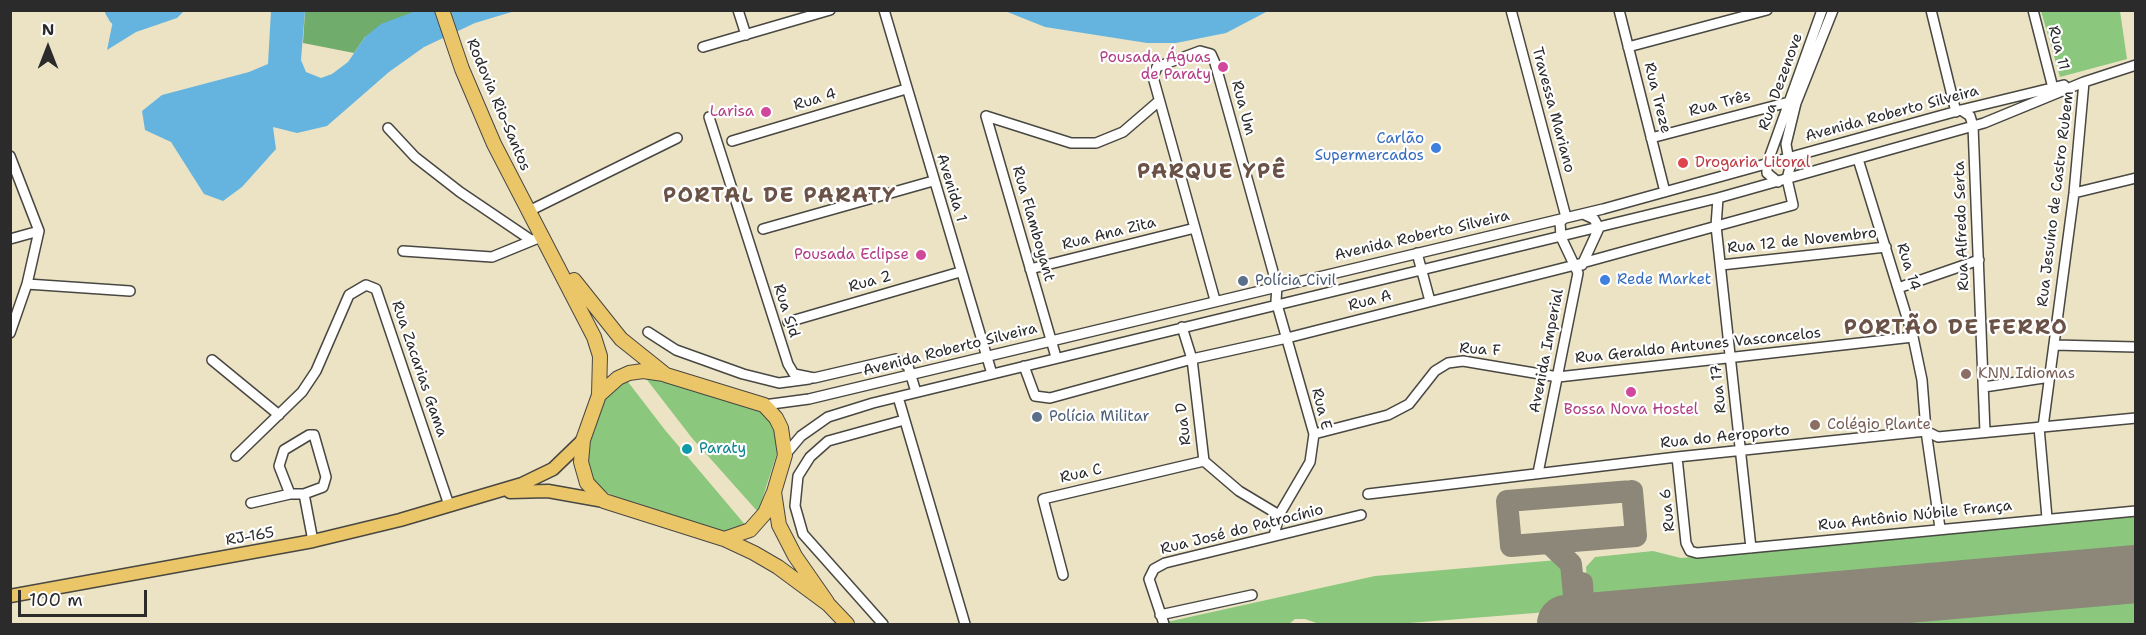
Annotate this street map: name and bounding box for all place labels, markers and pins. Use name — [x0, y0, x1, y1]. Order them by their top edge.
place label: Pousada Águas de Paraty — [1100, 49, 1211, 84]
marker: Pousada Águas de Paraty — [1216, 60, 1230, 74]
place label: Larisa — [710, 103, 754, 121]
marker: Larisa — [759, 105, 773, 119]
place label: Carlão Supermercados — [1315, 130, 1424, 165]
marker: Carlão Supermercados — [1429, 141, 1443, 155]
place label: Drogaria Litoral — [1695, 154, 1810, 172]
marker: Drogaria Litoral — [1676, 156, 1690, 170]
place label: Pousada Eclipse — [794, 246, 909, 264]
marker: Pousada Eclipse — [914, 248, 928, 262]
place label: Rede Market — [1617, 271, 1711, 289]
place label: Polícia Civil — [1255, 272, 1336, 290]
marker: Rede Market — [1598, 273, 1612, 287]
marker: Polícia Civil — [1236, 274, 1250, 288]
place label: KNN Idiomas — [1978, 365, 2075, 383]
marker: KNN Idiomas — [1959, 367, 1973, 381]
marker: Bossa Nova Hostel — [1624, 385, 1638, 399]
place label: Bossa Nova Hostel — [1564, 401, 1698, 419]
place label: Polícia Militar — [1049, 408, 1150, 426]
marker: Polícia Militar — [1030, 410, 1044, 424]
place label: Colégio Plante — [1827, 416, 1931, 434]
marker: Colégio Plante — [1808, 418, 1822, 432]
place label: Paraty — [699, 440, 746, 458]
marker: Paraty — [680, 442, 694, 456]

